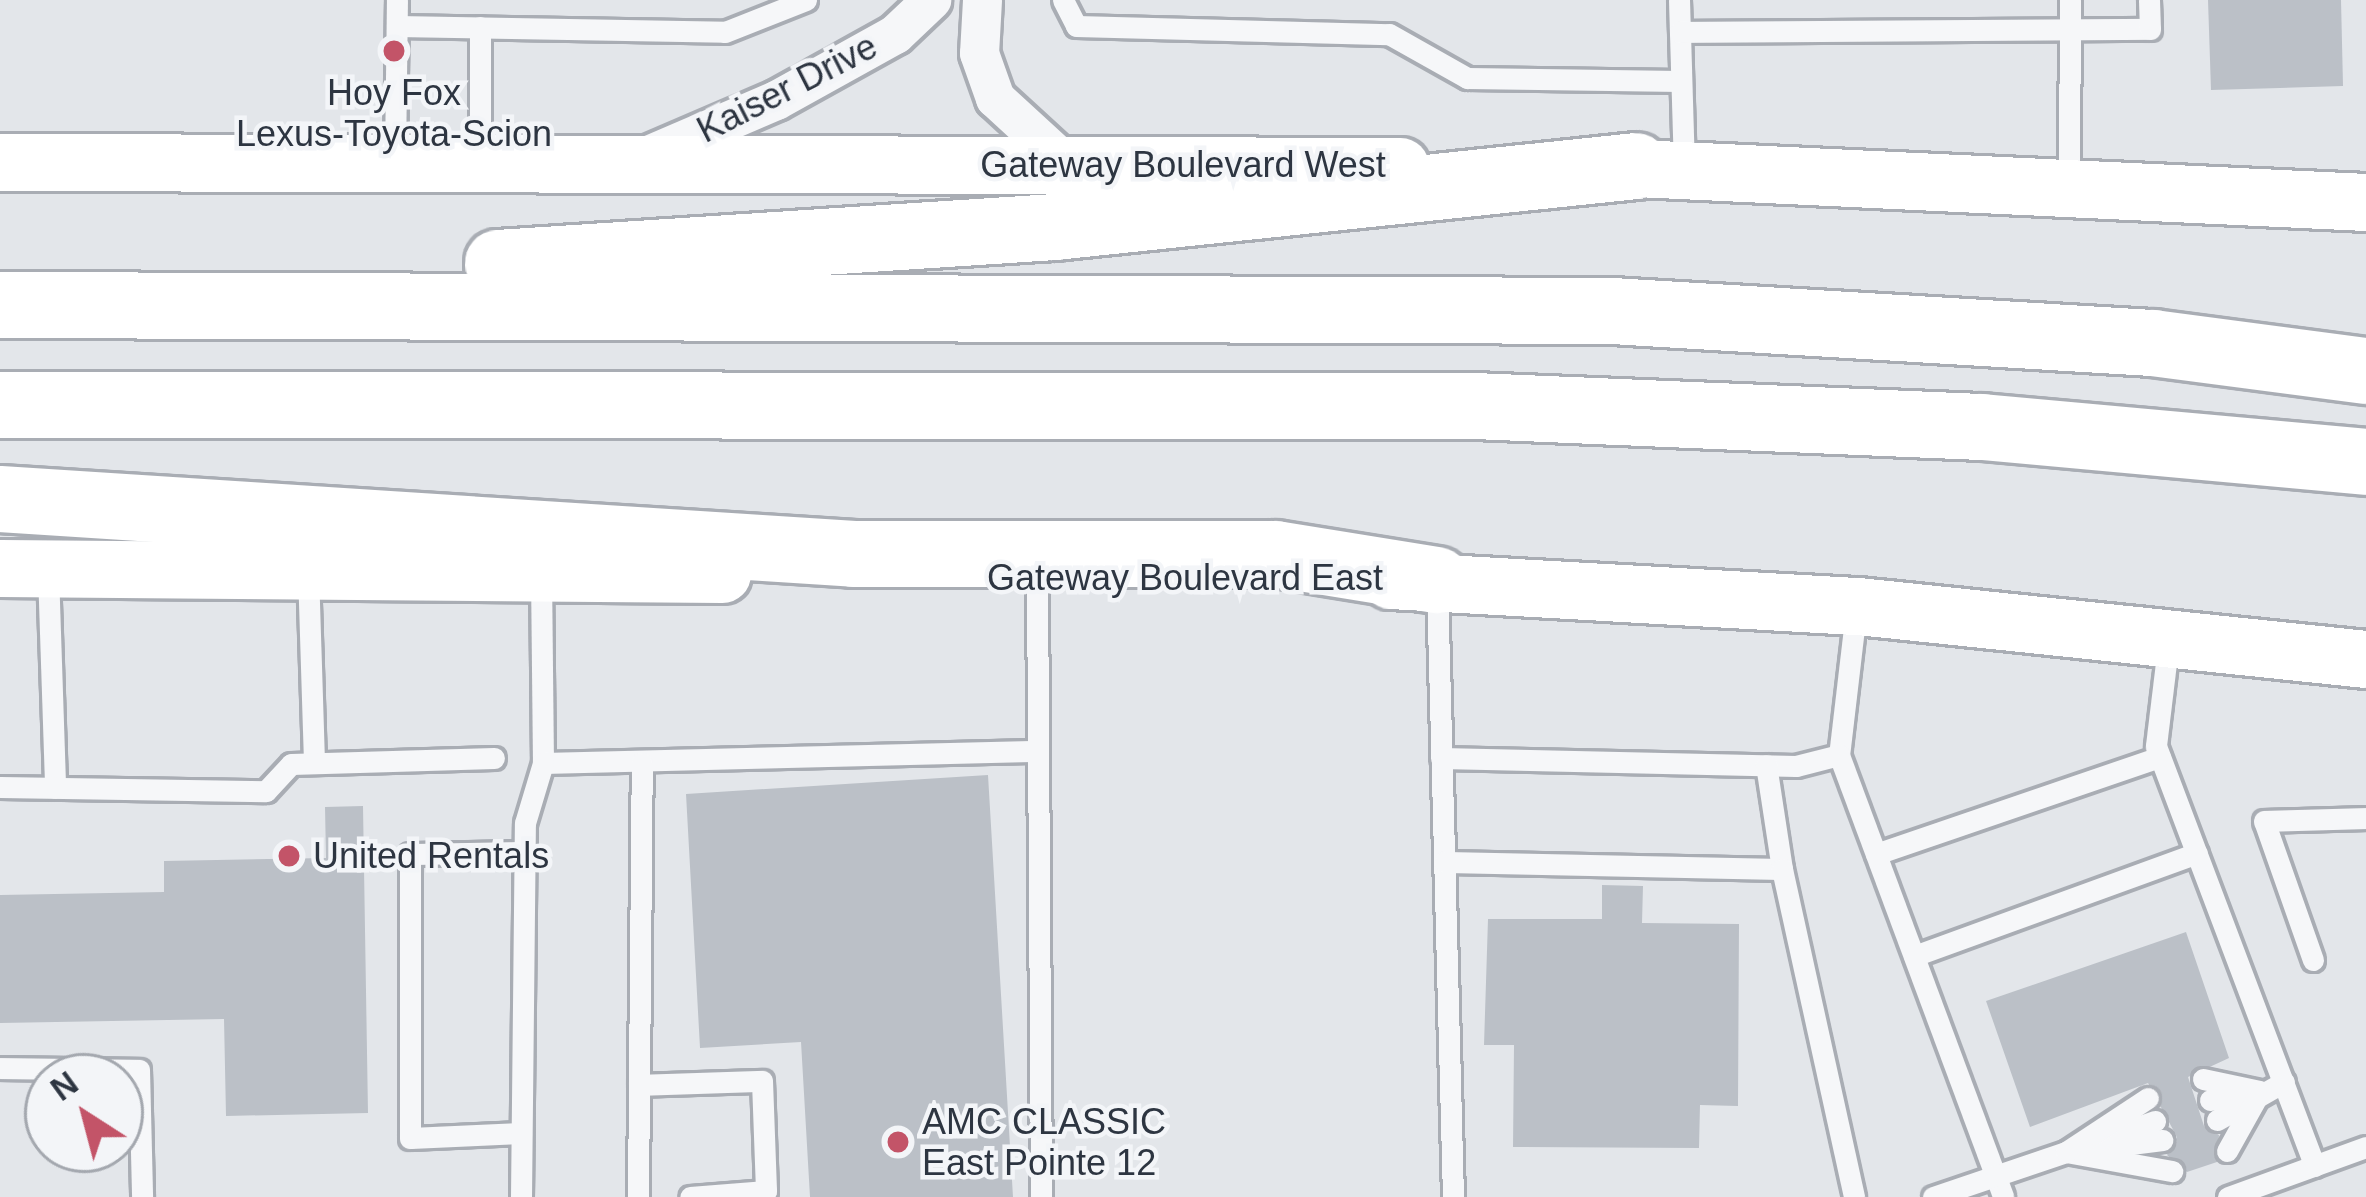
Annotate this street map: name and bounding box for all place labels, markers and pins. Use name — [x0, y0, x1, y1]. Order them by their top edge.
marker: Hoy Fox Lexus-Toyota-Scion — [381, 38, 407, 64]
place label: Hoy Fox Lexus-Toyota-Scion — [236, 70, 552, 155]
place label: United Rentals — [313, 834, 549, 878]
marker: United Rentals — [276, 843, 302, 869]
place label: AMC CLASSIC East Pointe 12 — [922, 1099, 1166, 1184]
marker: AMC CLASSIC East Pointe 12 — [885, 1129, 911, 1155]

